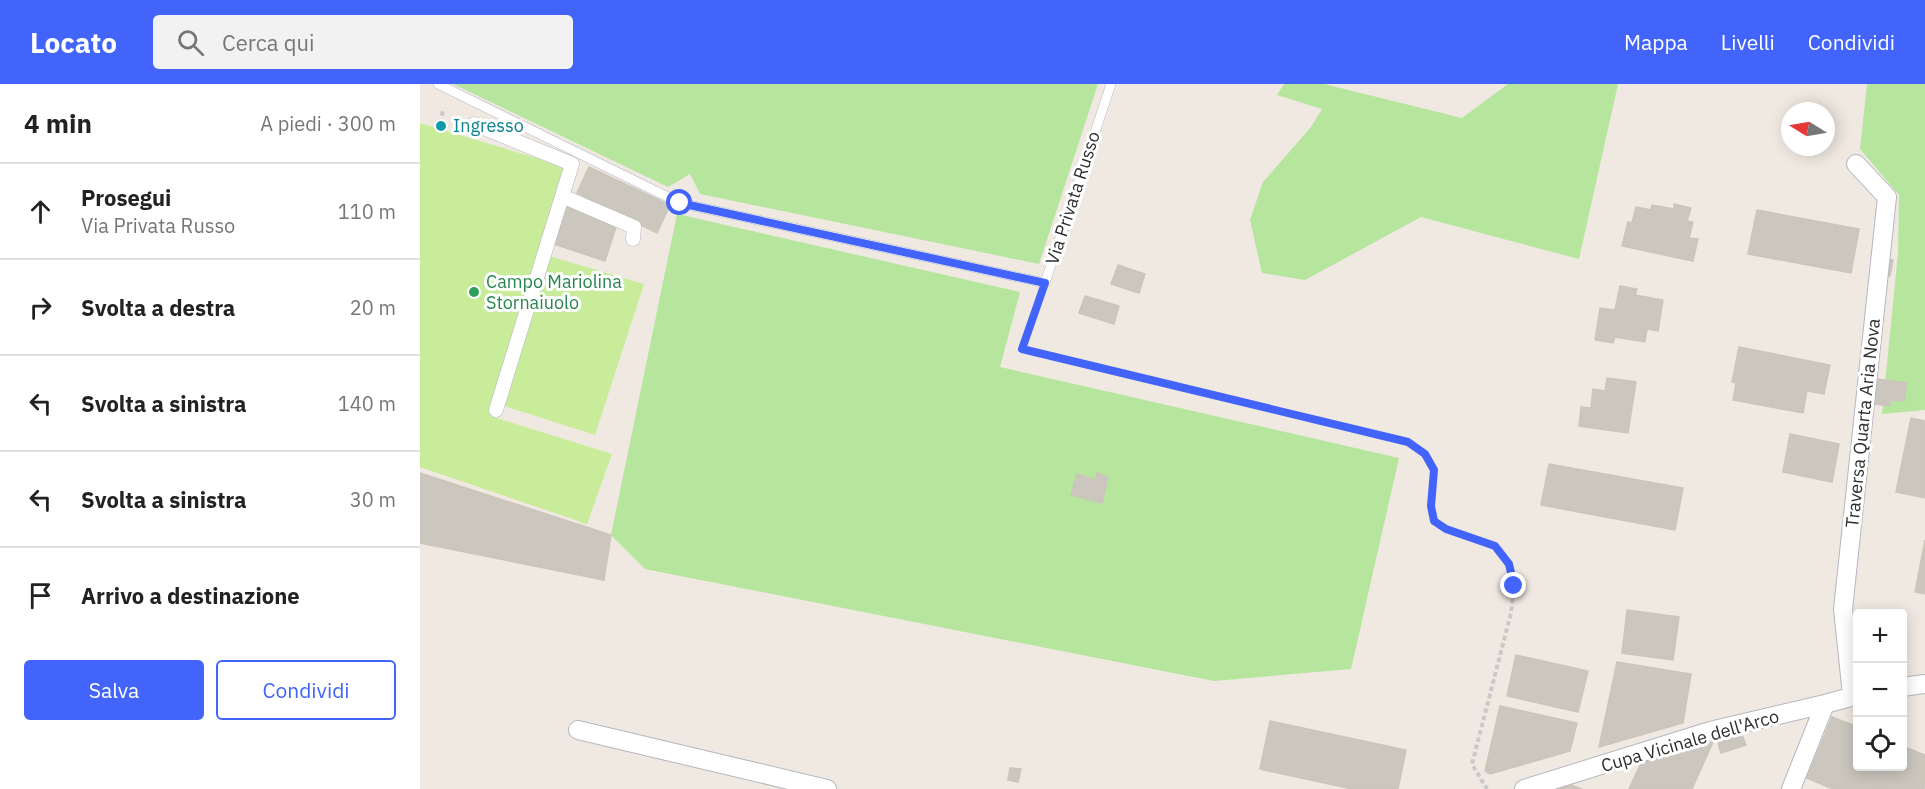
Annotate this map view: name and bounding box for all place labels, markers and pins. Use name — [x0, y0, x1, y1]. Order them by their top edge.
place label: Ingresso — [453, 114, 524, 137]
marker: Ingresso — [434, 119, 448, 133]
place label: Campo Mariolina Stornaiuolo — [486, 270, 622, 314]
marker: Campo Mariolina Stornaiuolo — [467, 285, 481, 299]

